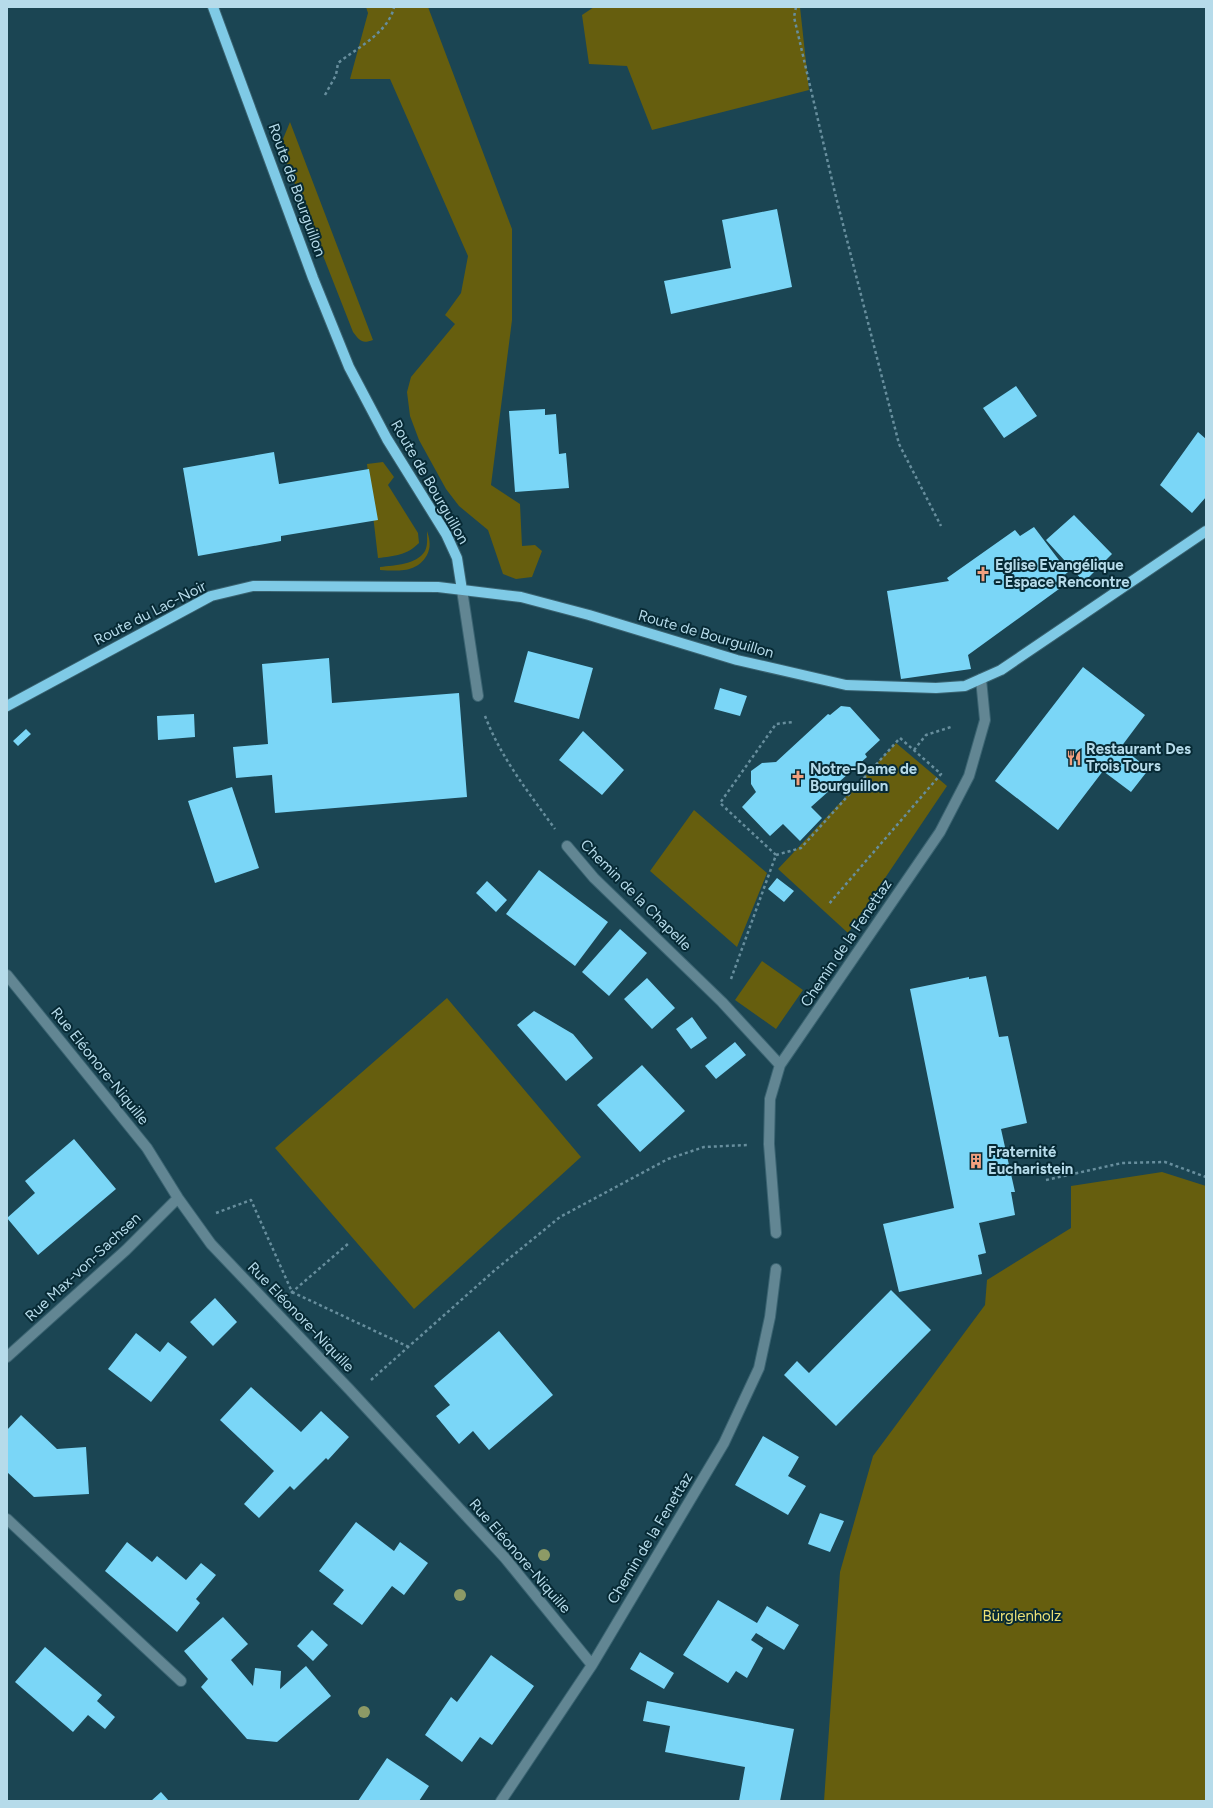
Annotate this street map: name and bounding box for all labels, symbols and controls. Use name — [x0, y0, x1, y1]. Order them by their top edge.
street label: Route de Bourguillon — [265, 121, 329, 259]
street label: Route de Bourguillon — [387, 417, 473, 547]
place label: Eglise Evangélique - Espace Rencontre — [995, 556, 1130, 591]
church icon: Eglise Evangélique - Espace Rencontre — [974, 565, 992, 583]
street label: Route du Lac-Noir — [91, 577, 209, 649]
street label: Route de Bourguillon — [636, 606, 776, 662]
place label: Restaurant Des Trois Tours — [1086, 740, 1191, 775]
restaurant icon: Restaurant Des Trois Tours — [1065, 749, 1083, 767]
place label: Notre-Dame de Bourguillon — [810, 760, 918, 795]
church icon: Notre-Dame de Bourguillon — [789, 769, 807, 787]
street label: Chemin de la Chapelle — [577, 836, 695, 954]
street label: Chemin de la Fenettaz — [797, 876, 895, 1010]
street label: Rue Eléonore-Niquille — [47, 1004, 153, 1128]
place label: Fraternité Eucharistein — [988, 1143, 1073, 1178]
building icon: Fraternité Eucharistein — [967, 1152, 985, 1170]
street label: Rue Max-von-Sachsen — [22, 1209, 144, 1325]
street label: Rue Eléonore-Niquille — [244, 1258, 358, 1376]
street label: Chemin de la Fenettaz — [604, 1469, 696, 1607]
street label: Rue Eléonore-Niquille — [465, 1495, 575, 1617]
park label: Bürglenholz — [982, 1607, 1062, 1625]

